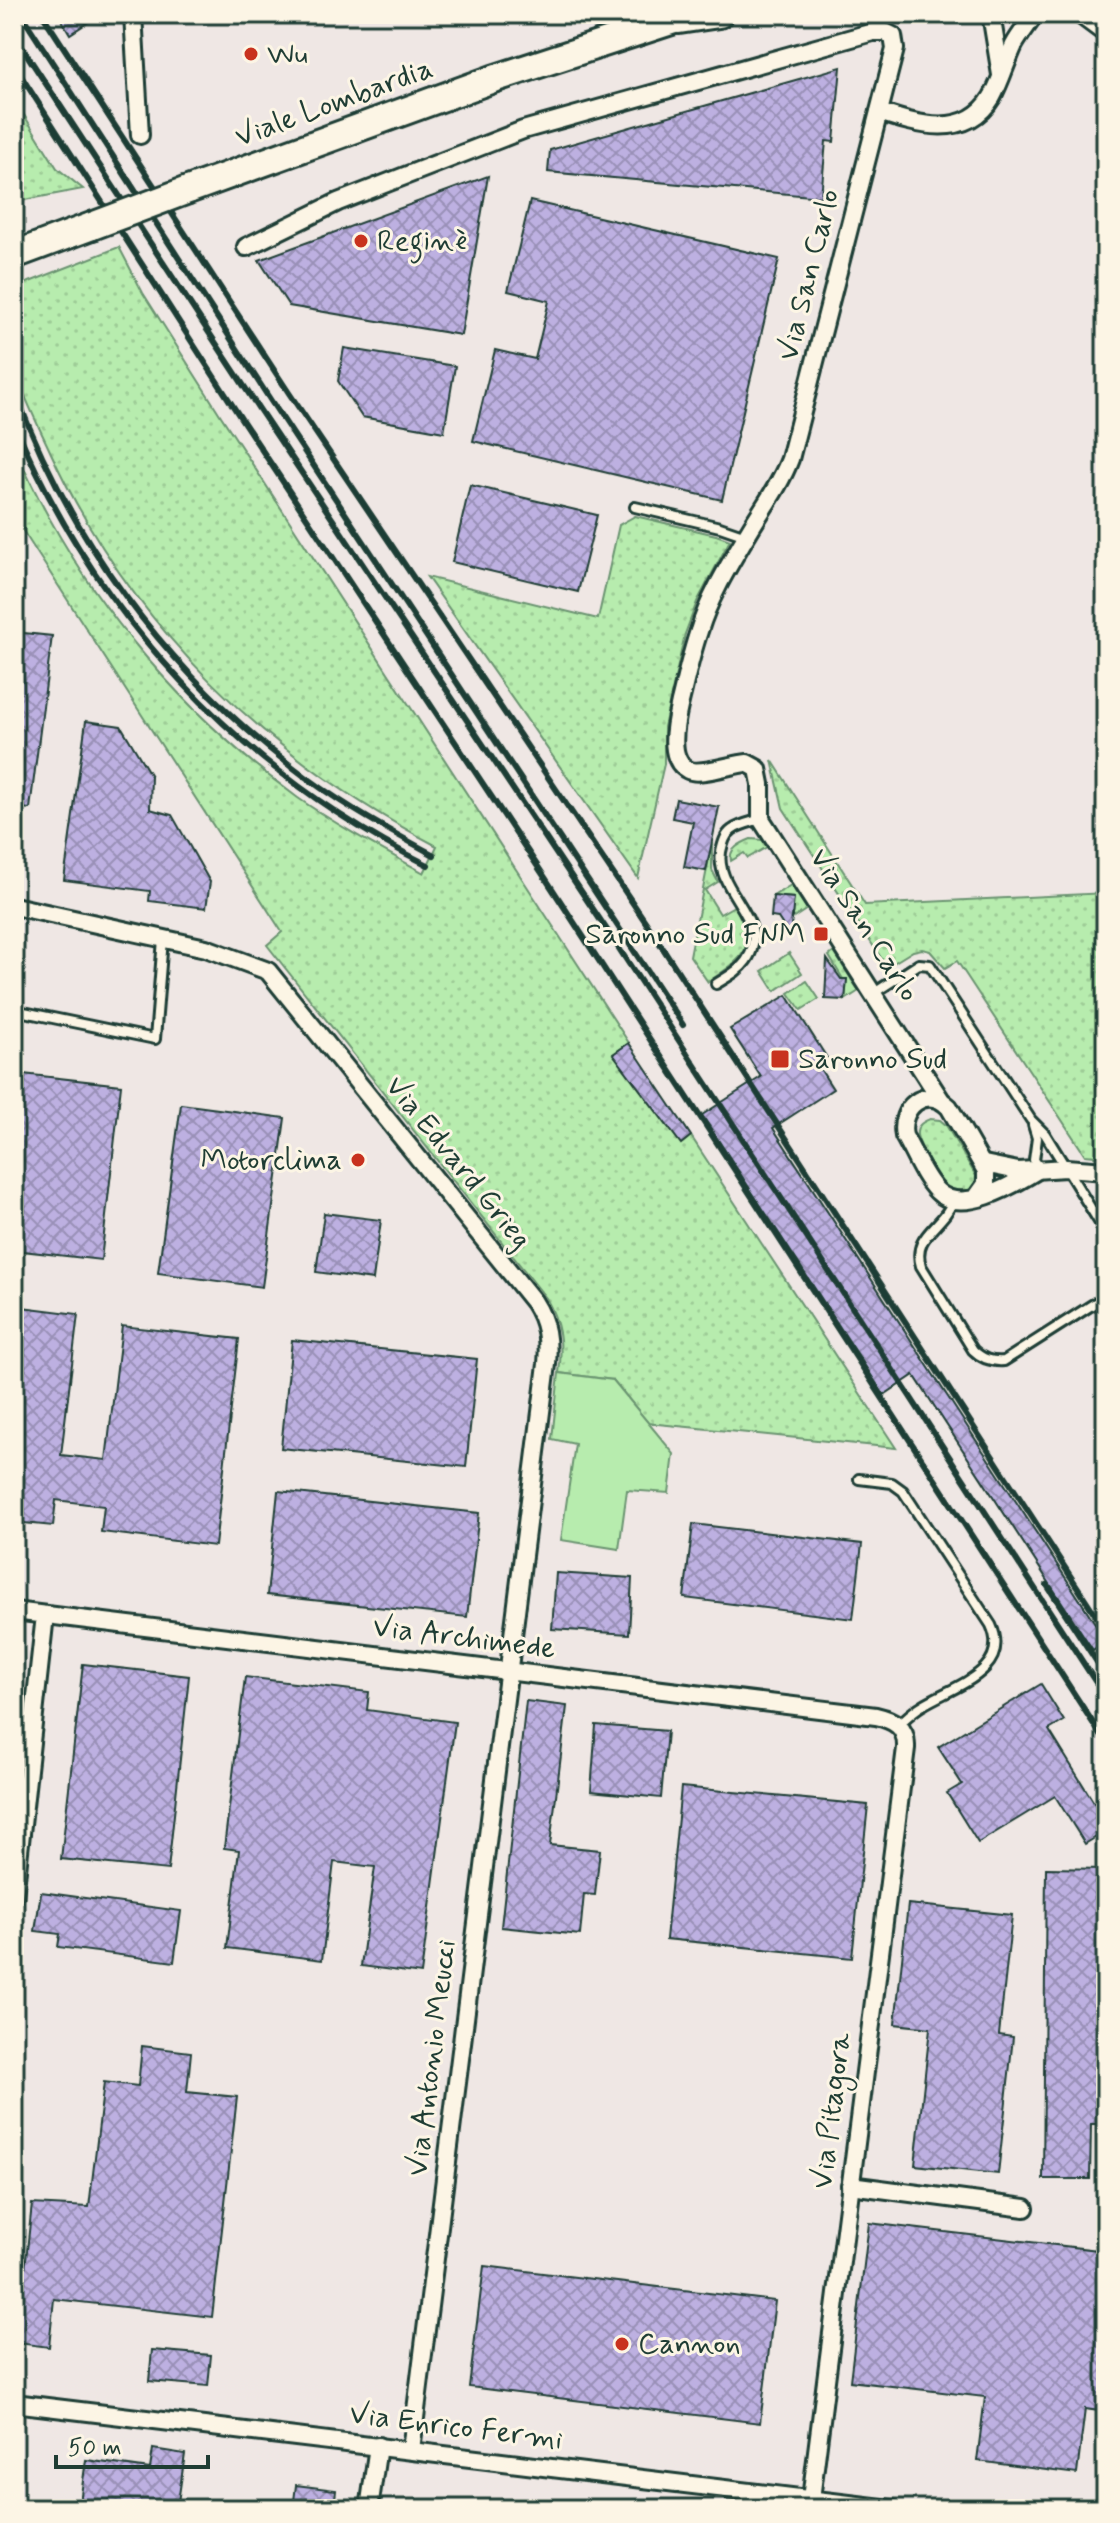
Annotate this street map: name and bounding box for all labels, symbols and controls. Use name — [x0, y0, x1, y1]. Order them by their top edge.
place label: Wu — [267, 35, 308, 74]
marker: Wu — [242, 45, 260, 63]
street label: Viale Lombardia — [230, 49, 438, 157]
street label: Via San Carlo — [769, 185, 849, 365]
place label: Reginè — [377, 222, 467, 264]
marker: Reginè — [352, 232, 370, 250]
street label: Via San Carlo — [800, 841, 928, 1009]
place label: Saronno Sud FNM — [585, 915, 805, 954]
marker: Saronno Sud FNM — [812, 925, 830, 943]
place label: Saronno Sud — [798, 1040, 947, 1079]
marker: Saronno Sud — [769, 1048, 791, 1070]
street label: Via Edvard Grieg — [376, 1068, 540, 1258]
place label: Motorclima — [201, 1141, 342, 1180]
marker: Motorclima — [349, 1151, 367, 1169]
street label: Via Archimede — [370, 1607, 558, 1669]
street label: Via Antonio Meucci — [398, 1937, 466, 2179]
street label: Via Pitagora — [803, 2030, 863, 2192]
place label: Cannon — [638, 2325, 741, 2364]
marker: Cannon — [613, 2335, 631, 2353]
street label: Via Enrico Fermi — [347, 2395, 565, 2459]
scale bar — [56, 2419, 208, 2469]
text: 50 m — [68, 2433, 122, 2464]

